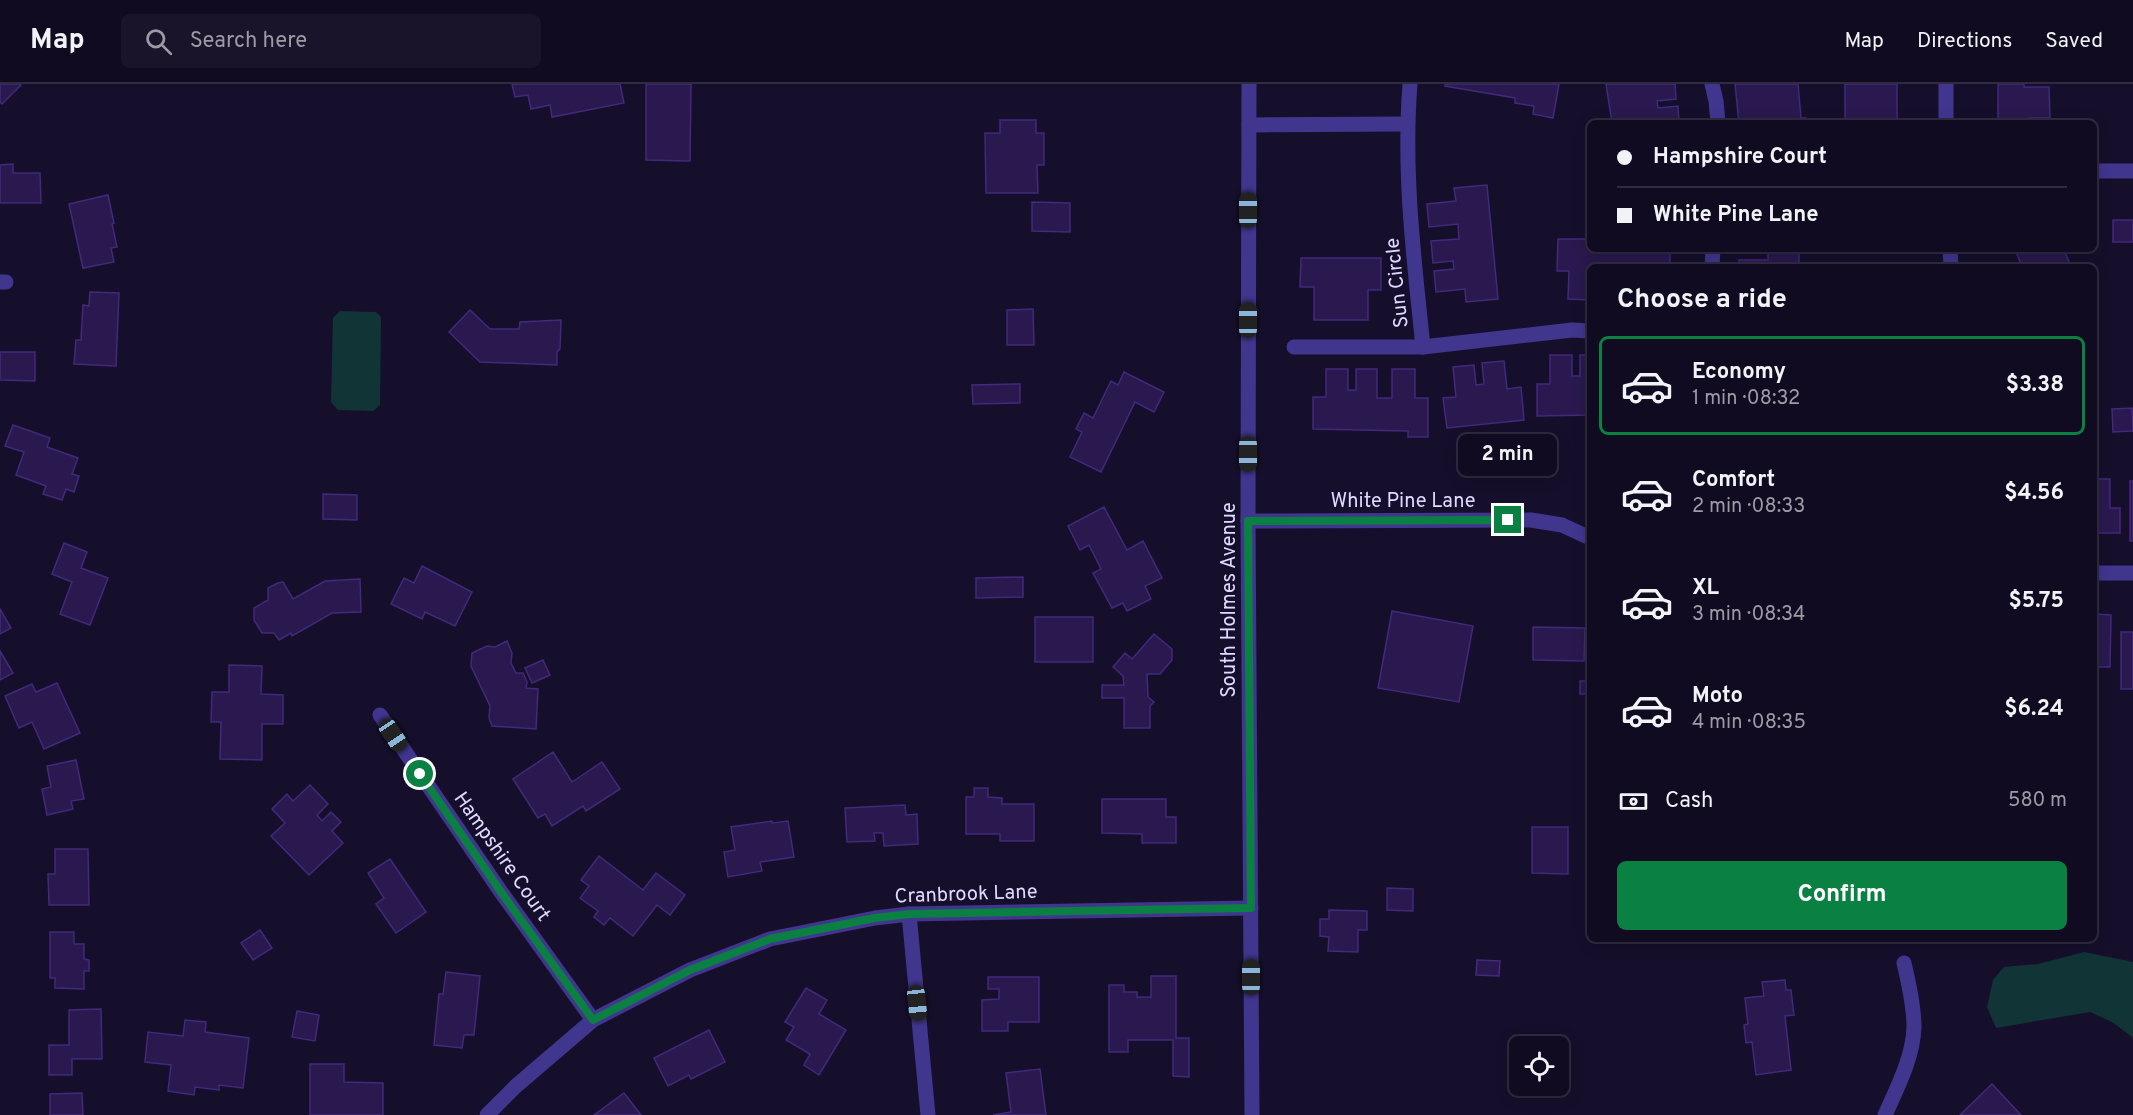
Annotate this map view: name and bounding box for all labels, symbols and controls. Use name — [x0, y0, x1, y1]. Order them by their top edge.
search box — [121, 14, 541, 68]
text: Map — [30, 23, 85, 59]
icon: search — [142, 25, 175, 58]
text: Search here — [190, 28, 307, 55]
text: Map — [1844, 28, 1884, 55]
text: Directions — [1917, 28, 2012, 55]
text: Saved — [2045, 28, 2103, 55]
text: Hampshire Court — [1653, 144, 1827, 171]
car — [1239, 192, 1257, 228]
text: White Pine Lane — [1653, 202, 1819, 229]
street label: Sun Circle — [1380, 236, 1416, 329]
text: Choose a ride — [1617, 283, 1787, 317]
car — [1239, 302, 1257, 338]
icon: car — [1620, 359, 1674, 413]
text: Economy — [1692, 359, 1786, 386]
text: $3.38 — [2006, 372, 2064, 399]
text: 1 min · 08:32 — [1692, 386, 1800, 412]
callout: 2 min — [1458, 433, 1558, 475]
car — [1239, 436, 1257, 472]
text: 2 min — [1481, 442, 1534, 468]
icon: car — [1620, 467, 1674, 521]
text: Comfort — [1692, 467, 1775, 494]
text: $4.56 — [2004, 480, 2064, 507]
street label: White Pine Lane — [1331, 489, 1475, 515]
text: 2 min · 08:33 — [1692, 494, 1805, 520]
street label: South Holmes Avenue — [1217, 502, 1243, 698]
route end — [1494, 506, 1521, 533]
icon: car — [1620, 575, 1674, 629]
text: XL — [1692, 575, 1719, 602]
text: $5.75 — [2009, 588, 2064, 615]
text: 3 min · 08:34 — [1692, 602, 1805, 628]
icon: car — [1620, 683, 1674, 737]
text: Moto — [1692, 683, 1743, 710]
text: $6.24 — [2004, 696, 2064, 723]
text: 4 min · 08:35 — [1692, 710, 1806, 736]
car — [375, 715, 411, 755]
route start — [406, 760, 433, 787]
icon: cash — [1617, 785, 1650, 818]
street label: Hampshire Court — [447, 787, 556, 927]
text: Cash — [1665, 788, 1714, 815]
text: 580 m — [2008, 788, 2067, 814]
button: Confirm — [1617, 861, 2067, 930]
street label: Cranbrook Lane — [894, 880, 1038, 910]
car — [1242, 959, 1260, 995]
car — [906, 984, 928, 1022]
map controls — [1509, 1036, 1569, 1096]
button: locate — [1509, 1036, 1569, 1096]

